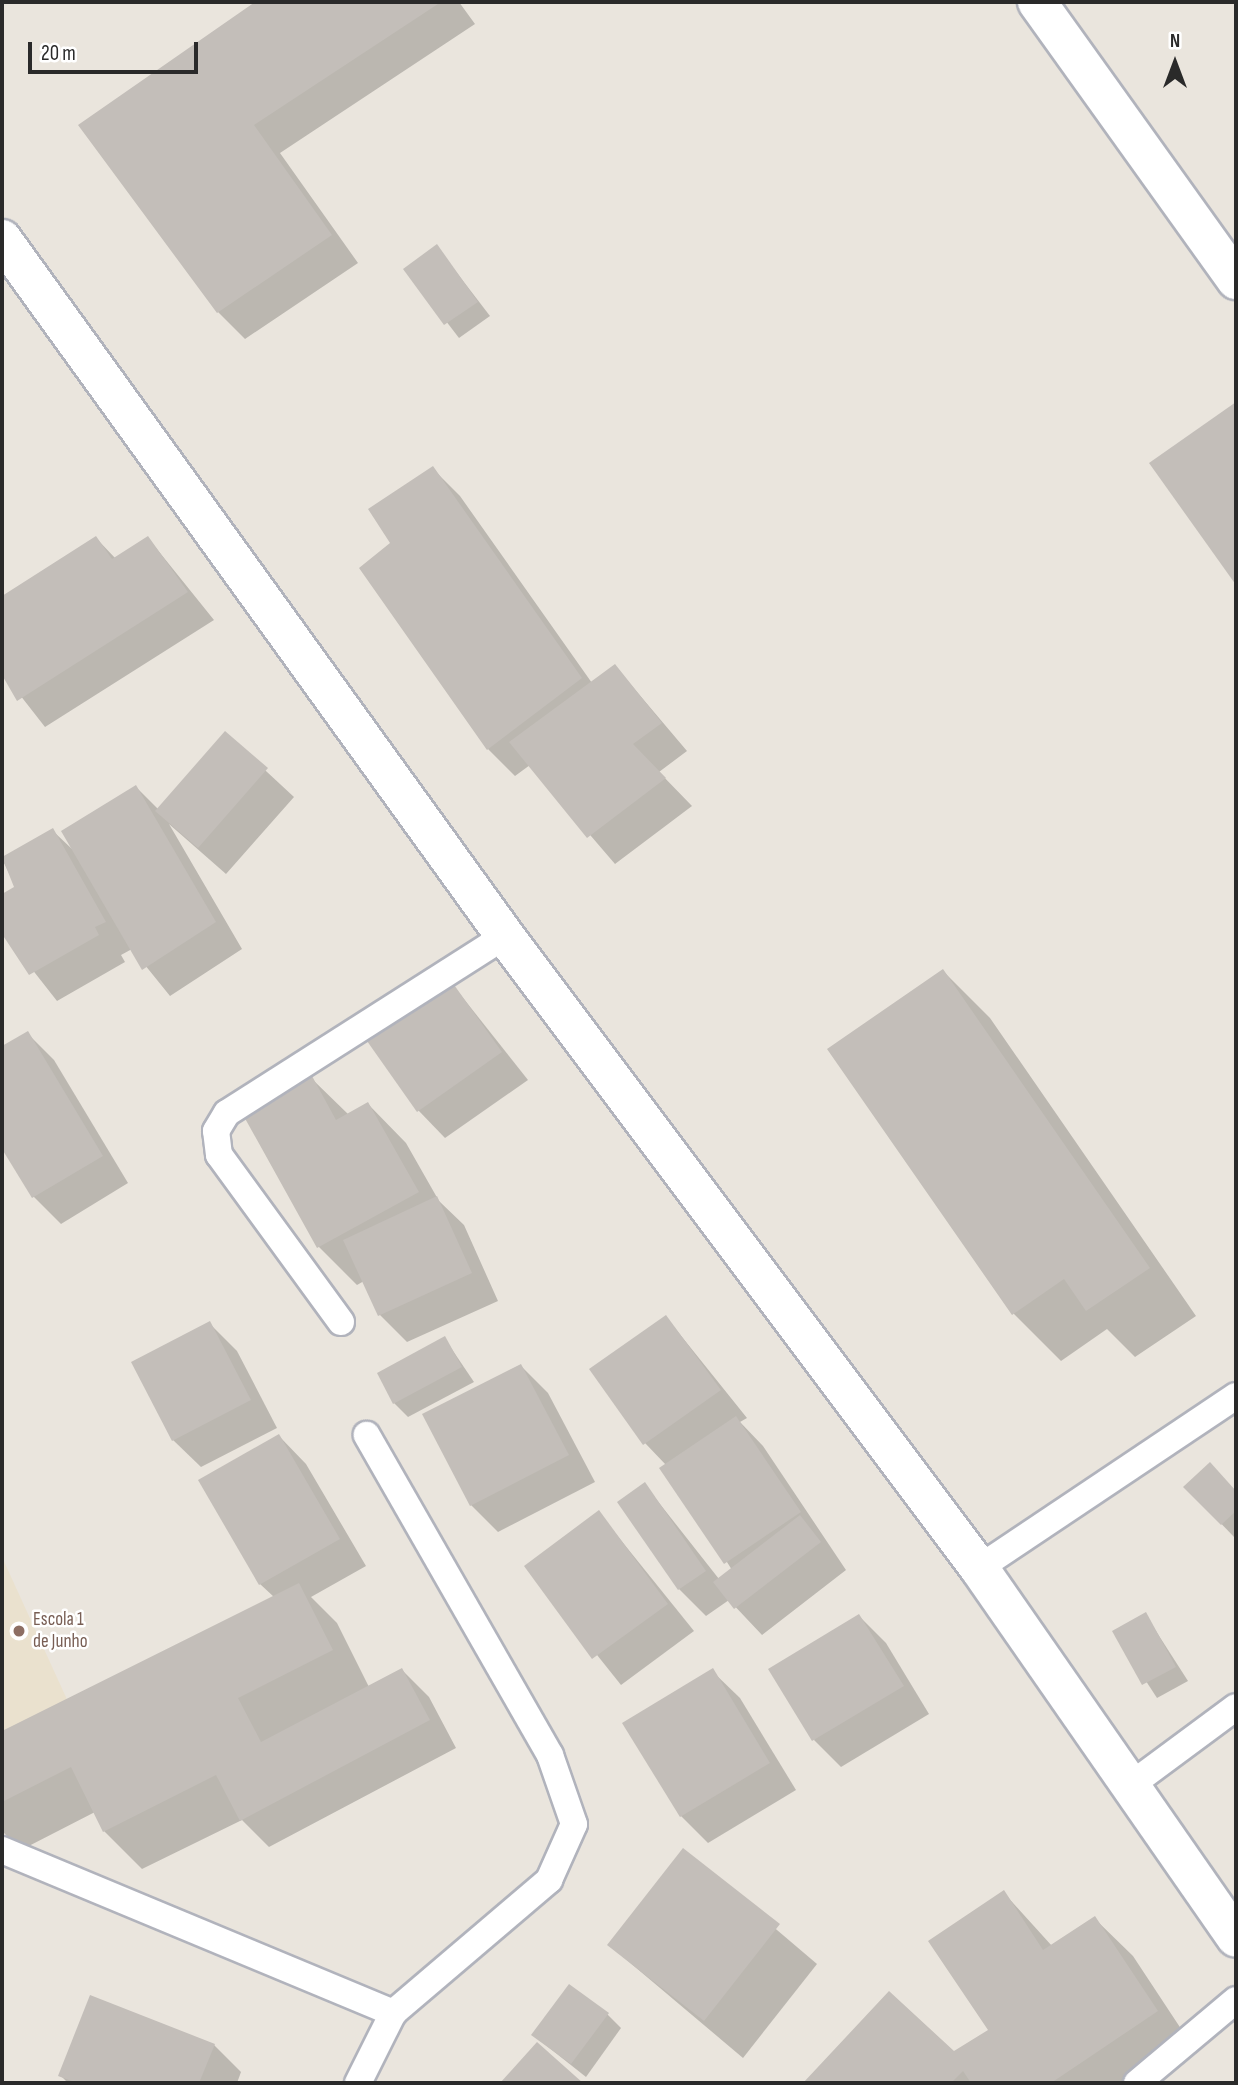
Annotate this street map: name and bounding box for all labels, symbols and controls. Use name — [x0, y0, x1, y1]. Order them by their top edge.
scale bar — [32, 28, 201, 72]
north arrow — [1140, 28, 1210, 98]
text: N — [1170, 30, 1180, 53]
text: 20 m — [41, 41, 76, 66]
place label: Escola 1 de Junho — [33, 1609, 88, 1653]
marker: Escola 1 de Junho — [11, 1623, 27, 1639]

